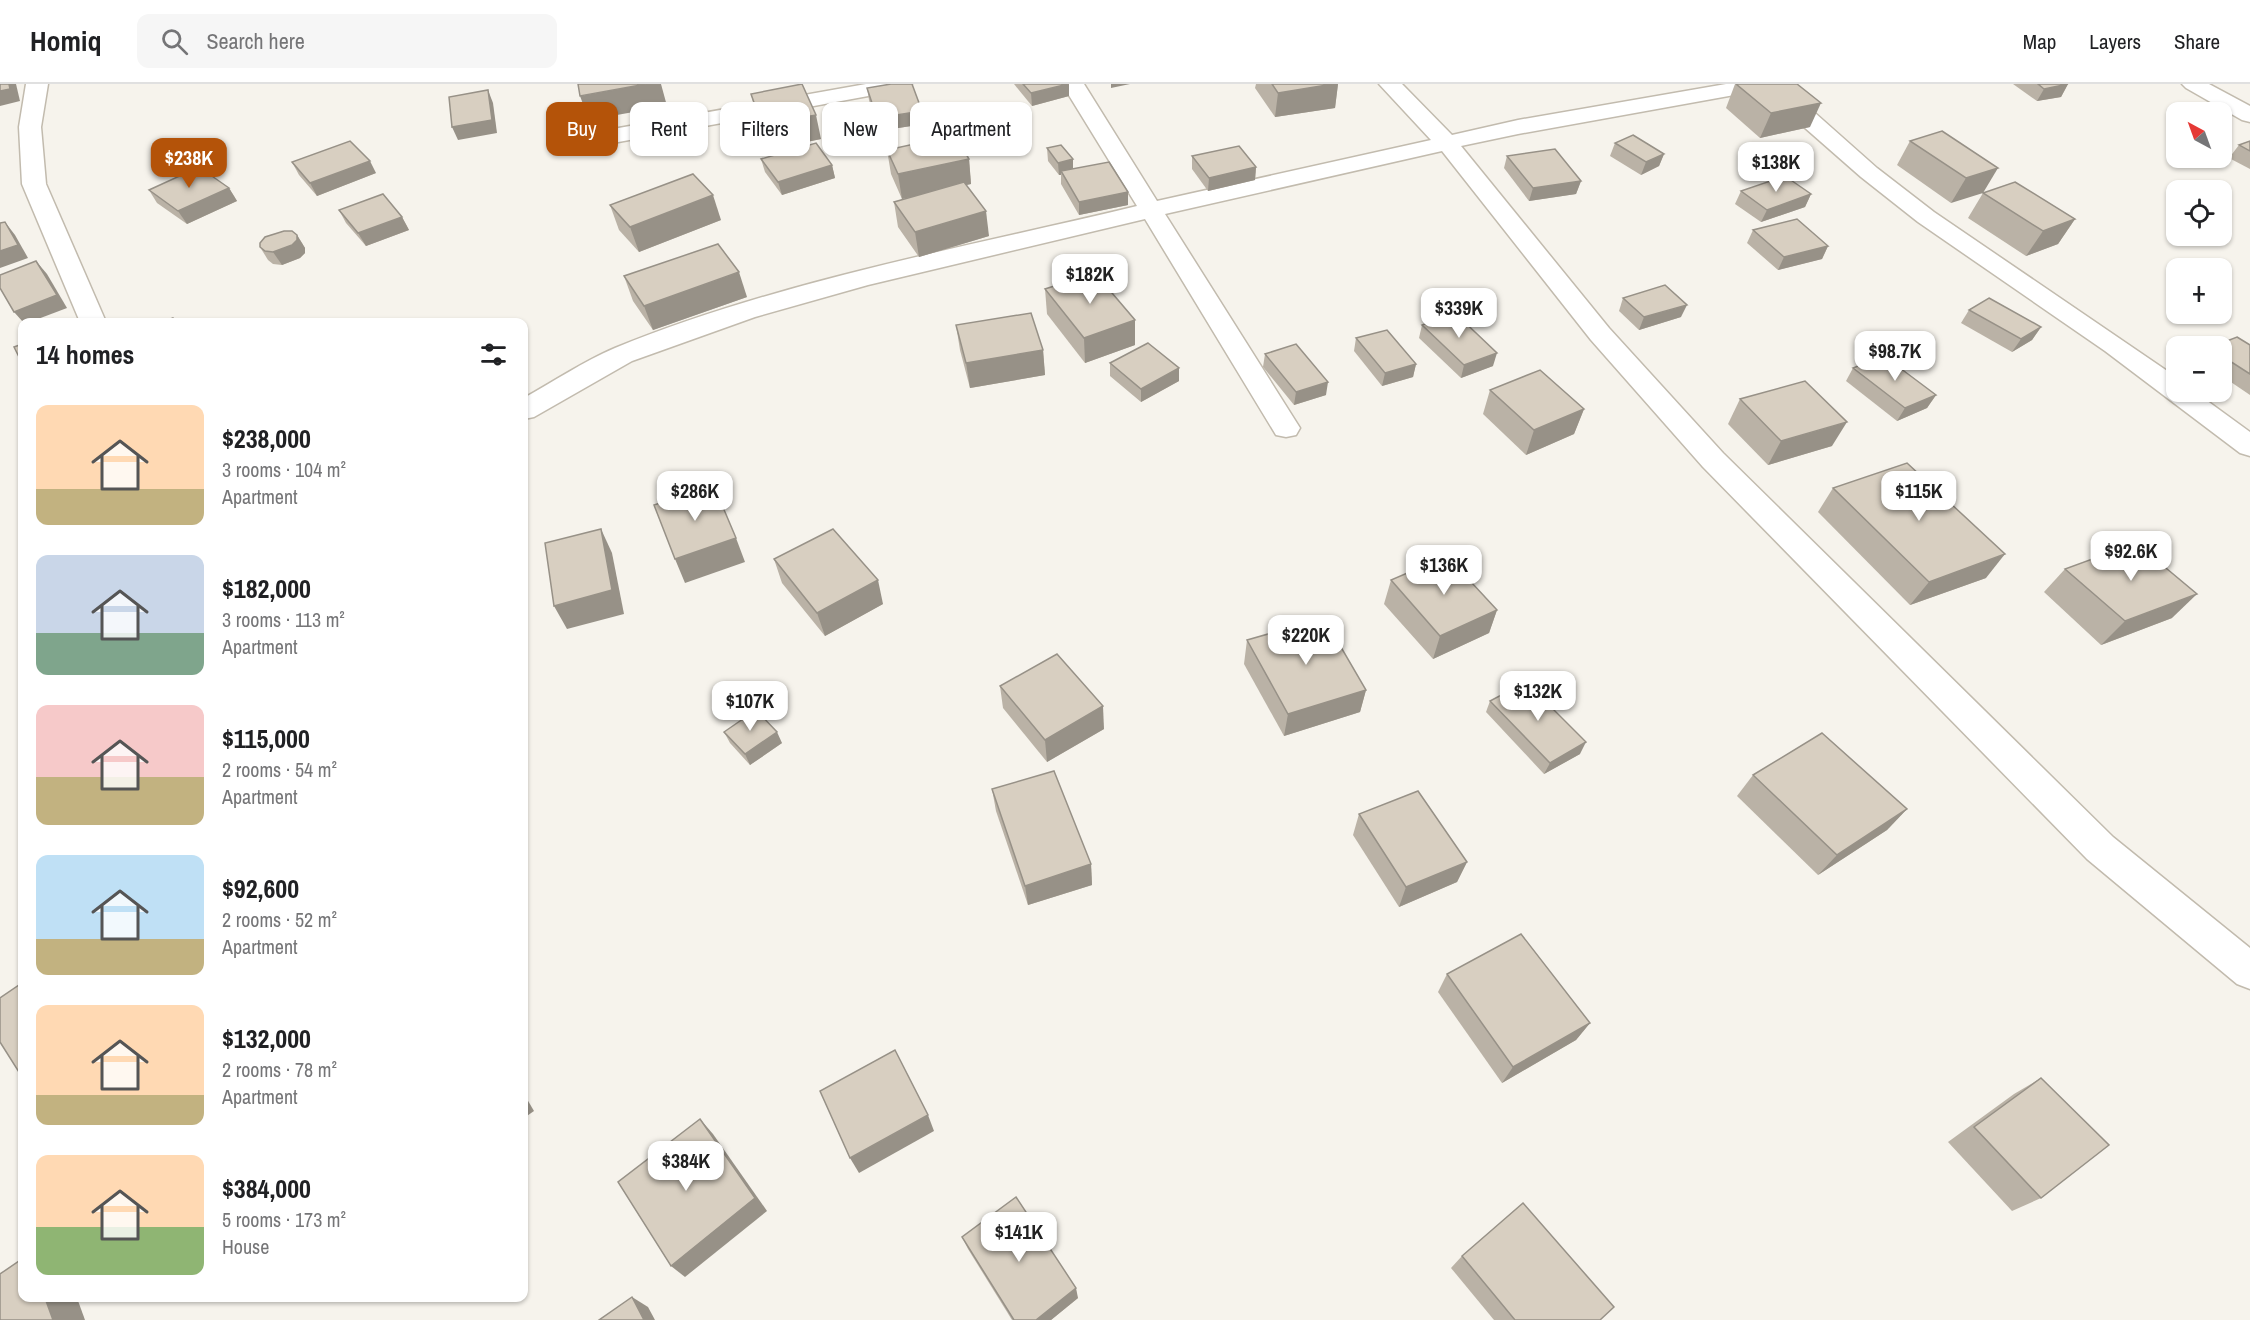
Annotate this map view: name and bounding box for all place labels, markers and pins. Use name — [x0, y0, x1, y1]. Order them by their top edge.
pin: $238K — [147, 138, 231, 189]
pin: $138K — [1734, 142, 1818, 193]
pin: $182K — [1048, 254, 1132, 305]
pin: $339K — [1417, 288, 1501, 339]
pin: $98.7K — [1846, 331, 1944, 382]
pin: $286K — [653, 471, 737, 522]
pin: $115K — [1877, 471, 1961, 522]
pin: $92.6K — [2082, 531, 2180, 582]
pin: $136K — [1402, 545, 1486, 596]
pin: $220K — [1264, 615, 1348, 666]
pin: $132K — [1496, 671, 1580, 722]
pin: $107K — [708, 681, 792, 732]
pin: $384K — [644, 1141, 728, 1192]
pin: $141K — [977, 1212, 1061, 1263]

